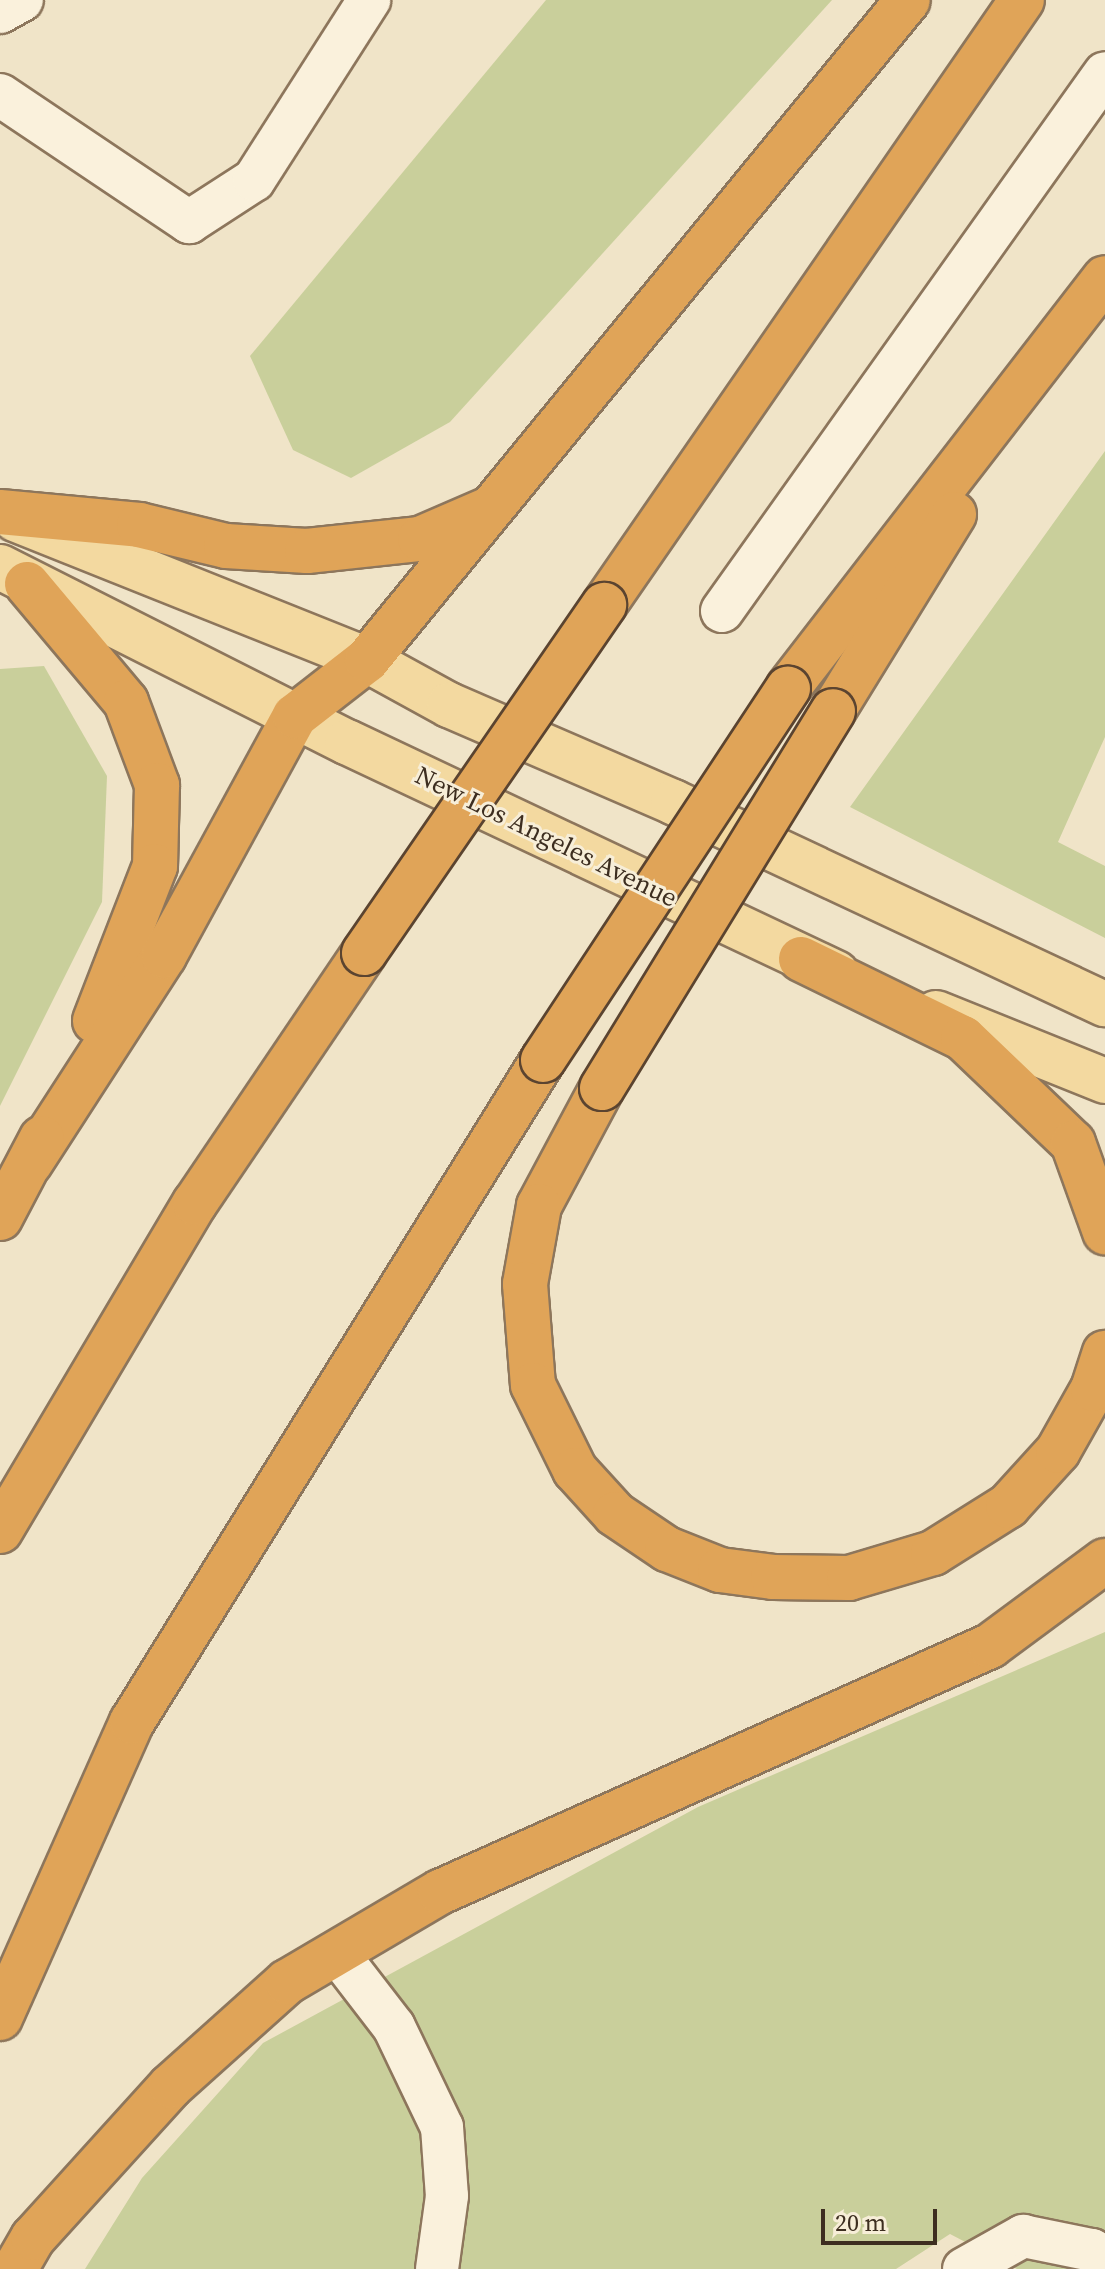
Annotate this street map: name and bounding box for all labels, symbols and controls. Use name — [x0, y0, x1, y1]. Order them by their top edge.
street label: New Los Angeles Avenue — [410, 760, 682, 914]
scale bar — [825, 2193, 941, 2243]
text: 20 m — [835, 2206, 886, 2239]

